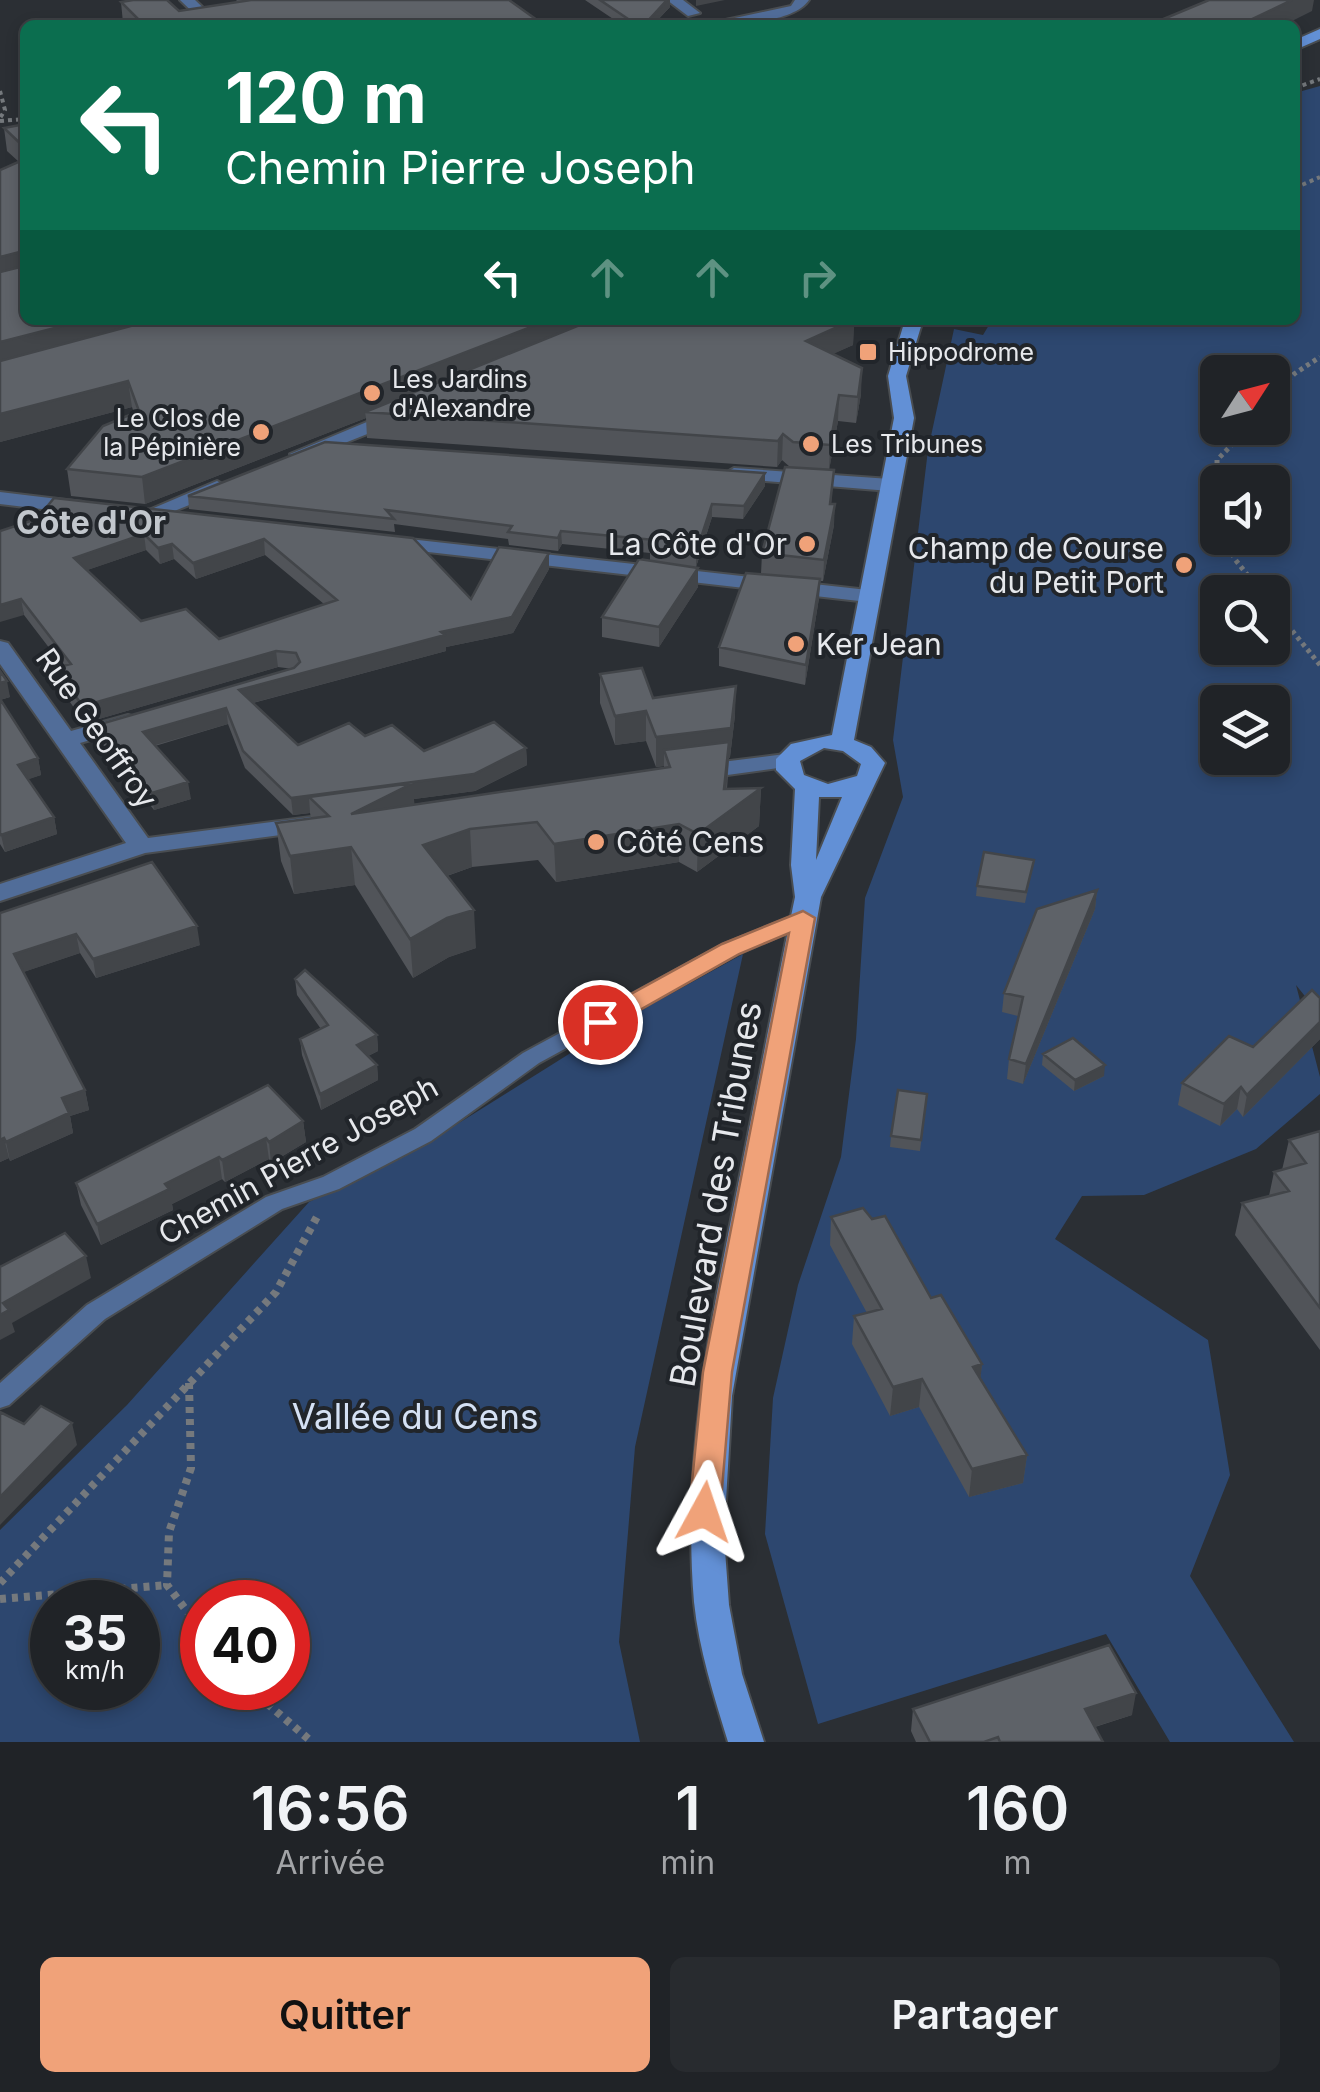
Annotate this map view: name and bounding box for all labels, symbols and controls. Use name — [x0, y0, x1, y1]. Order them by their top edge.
text: 120 m — [225, 55, 427, 140]
icon: left — [60, 60, 190, 190]
text: Chemin Pierre Joseph — [225, 140, 696, 195]
icon: left — [475, 250, 530, 305]
icon: ahead — [580, 250, 635, 305]
icon: ahead — [685, 250, 740, 305]
icon: right — [790, 250, 845, 305]
place label: Hippodrome — [888, 337, 1034, 367]
marker: Hippodrome — [857, 341, 879, 363]
north arrow — [1200, 355, 1290, 445]
map controls — [1200, 355, 1290, 775]
place label: Les Jardins d'Alexandre — [392, 364, 531, 423]
marker: Les Jardins d'Alexandre — [361, 382, 383, 404]
place label: Le Clos de la Pépinière — [103, 403, 241, 462]
marker: Le Clos de la Pépinière — [250, 421, 272, 443]
place label: Les Tribunes — [831, 429, 983, 459]
marker: Les Tribunes — [800, 433, 822, 455]
button: sound — [1200, 465, 1290, 555]
district label: Côte d'Or — [16, 503, 166, 542]
place label: La Côte d'Or — [608, 526, 787, 562]
place label: Champ de Course du Petit Port — [908, 530, 1164, 600]
marker: La Côte d'Or — [796, 533, 818, 555]
marker: Champ de Course du Petit Port — [1173, 554, 1195, 576]
button: search — [1200, 575, 1290, 665]
place label: Ker Jean — [816, 626, 942, 662]
marker: Ker Jean — [785, 633, 807, 655]
street label: Rue Geoffroy — [29, 641, 165, 815]
button: layers — [1200, 685, 1290, 775]
place label: Côté Cens — [616, 824, 764, 860]
marker: Côté Cens — [585, 831, 607, 853]
pin — [558, 980, 643, 1065]
icon: arrive — [573, 995, 628, 1050]
street label: Boulevard des Tribunes — [660, 998, 770, 1390]
street label: Chemin Pierre Joseph — [152, 1068, 444, 1252]
park label: Vallée du Cens — [292, 1395, 538, 1437]
position arrow — [652, 1460, 756, 1564]
speed limit sign: 40 — [180, 1580, 310, 1710]
text: 35 — [63, 1603, 127, 1663]
text: km/h — [65, 1655, 125, 1685]
text: 16:56 — [251, 1772, 410, 1844]
text: 1 — [675, 1772, 701, 1844]
text: 160 — [966, 1772, 1069, 1844]
text: Arrivée — [275, 1843, 385, 1882]
text: min — [660, 1843, 715, 1882]
text: m — [1004, 1843, 1032, 1882]
button: Quitter — [40, 1957, 650, 2072]
button: Partager — [670, 1957, 1280, 2072]

